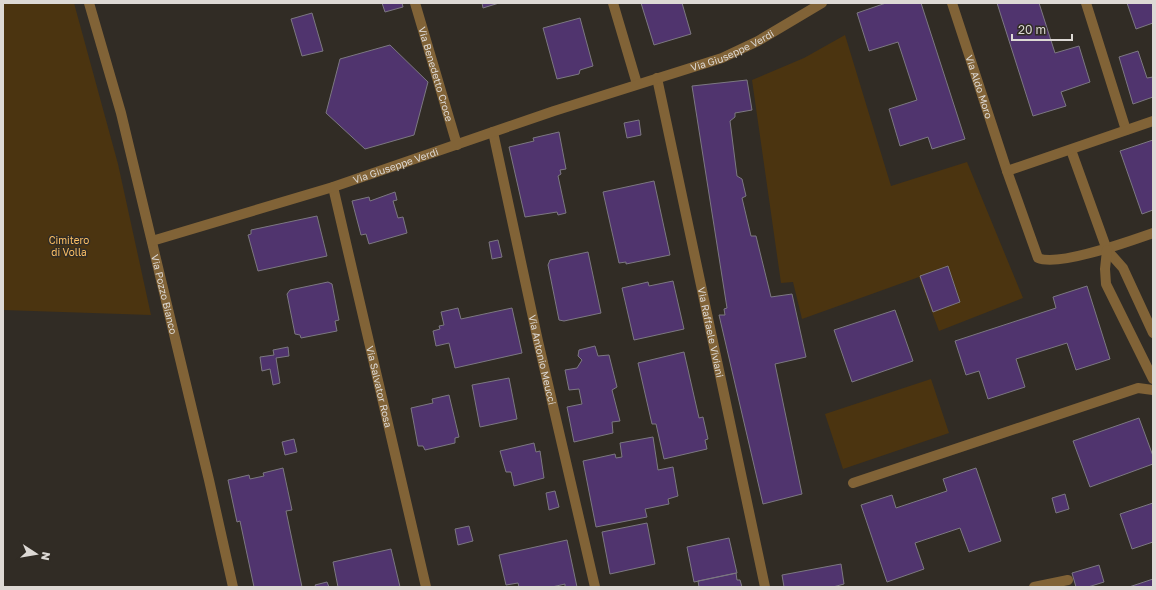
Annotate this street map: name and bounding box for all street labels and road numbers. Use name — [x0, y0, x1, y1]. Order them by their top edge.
street label: Via Benedetto Croce — [416, 25, 456, 123]
street label: Via Giuseppe Verdi — [689, 27, 776, 74]
street label: Via Aldo Moro — [963, 53, 995, 120]
street label: Via Giuseppe Verdi — [351, 145, 440, 186]
street label: Via Pozzo Bianco — [149, 253, 180, 335]
street label: Via Raffaele Viviani — [696, 286, 726, 379]
street label: Via Antonio Meucci — [527, 314, 559, 406]
street label: Via Salvator Rosa — [364, 345, 395, 429]

